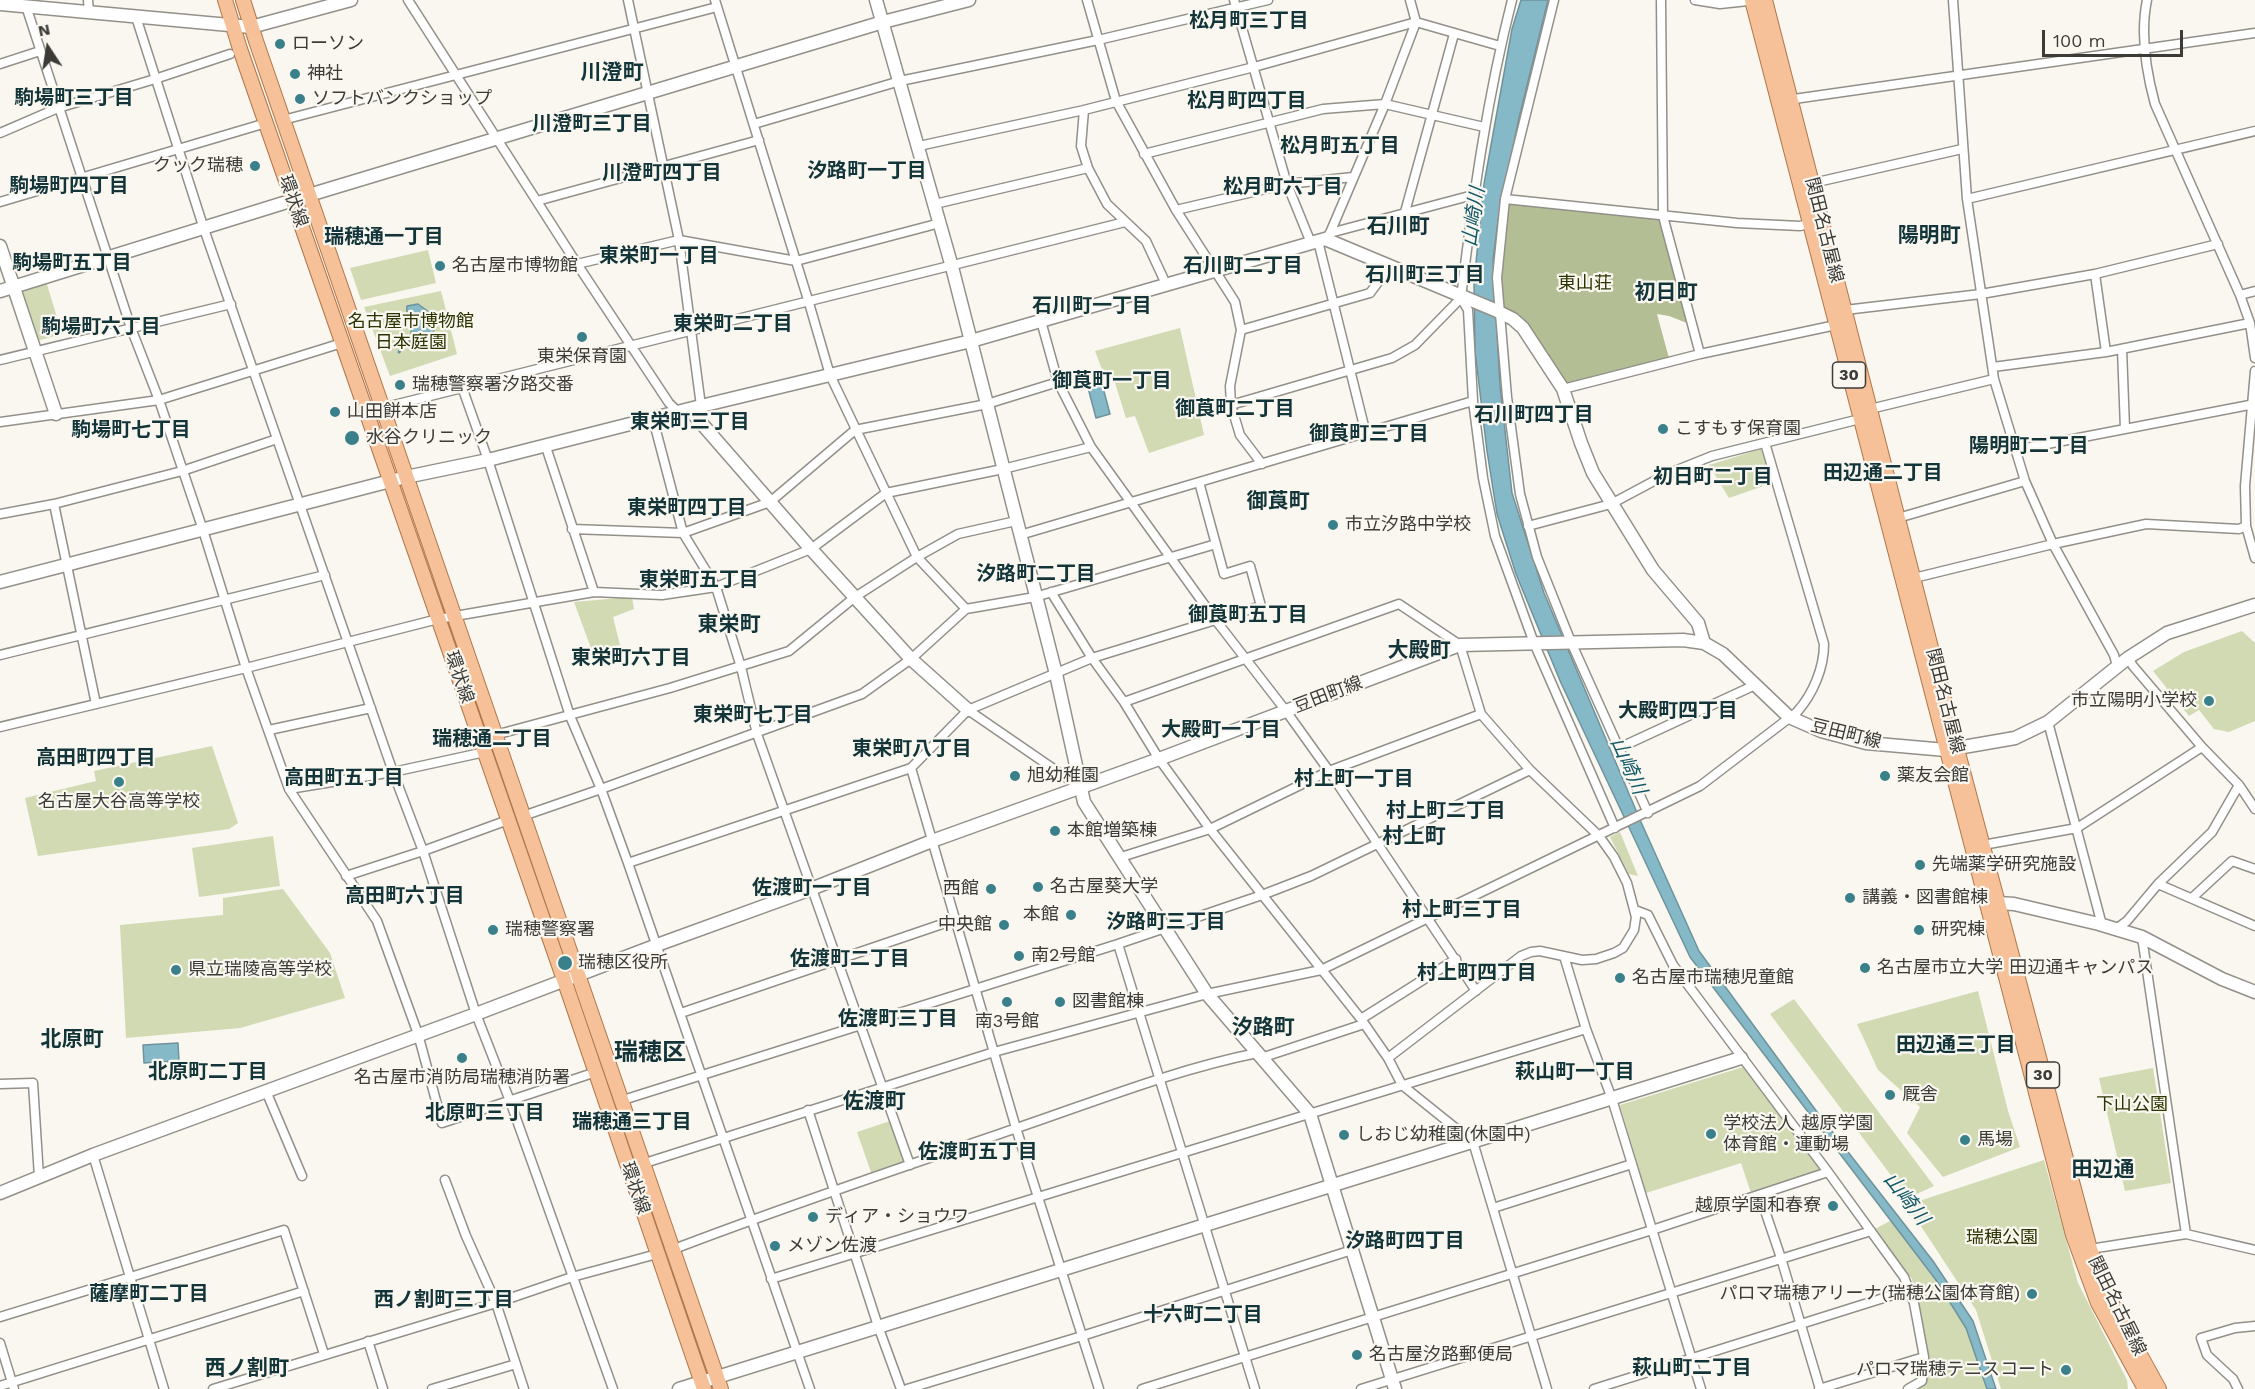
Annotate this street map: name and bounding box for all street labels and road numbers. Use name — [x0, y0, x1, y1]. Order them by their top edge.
street label: 環状線 — [274, 172, 312, 230]
street label: 関田名古屋線 — [1800, 175, 1848, 285]
road number: 30 — [1832, 362, 1866, 388]
street label: 関田名古屋線 — [1921, 646, 1969, 756]
street label: 環状線 — [440, 648, 478, 706]
street label: 豆田町線 — [1291, 672, 1365, 718]
street label: 豆田町線 — [1808, 715, 1884, 753]
road number: 30 — [2026, 1062, 2060, 1088]
street label: 環状線 — [616, 1159, 654, 1217]
street label: 関田名古屋線 — [2084, 1253, 2150, 1359]

